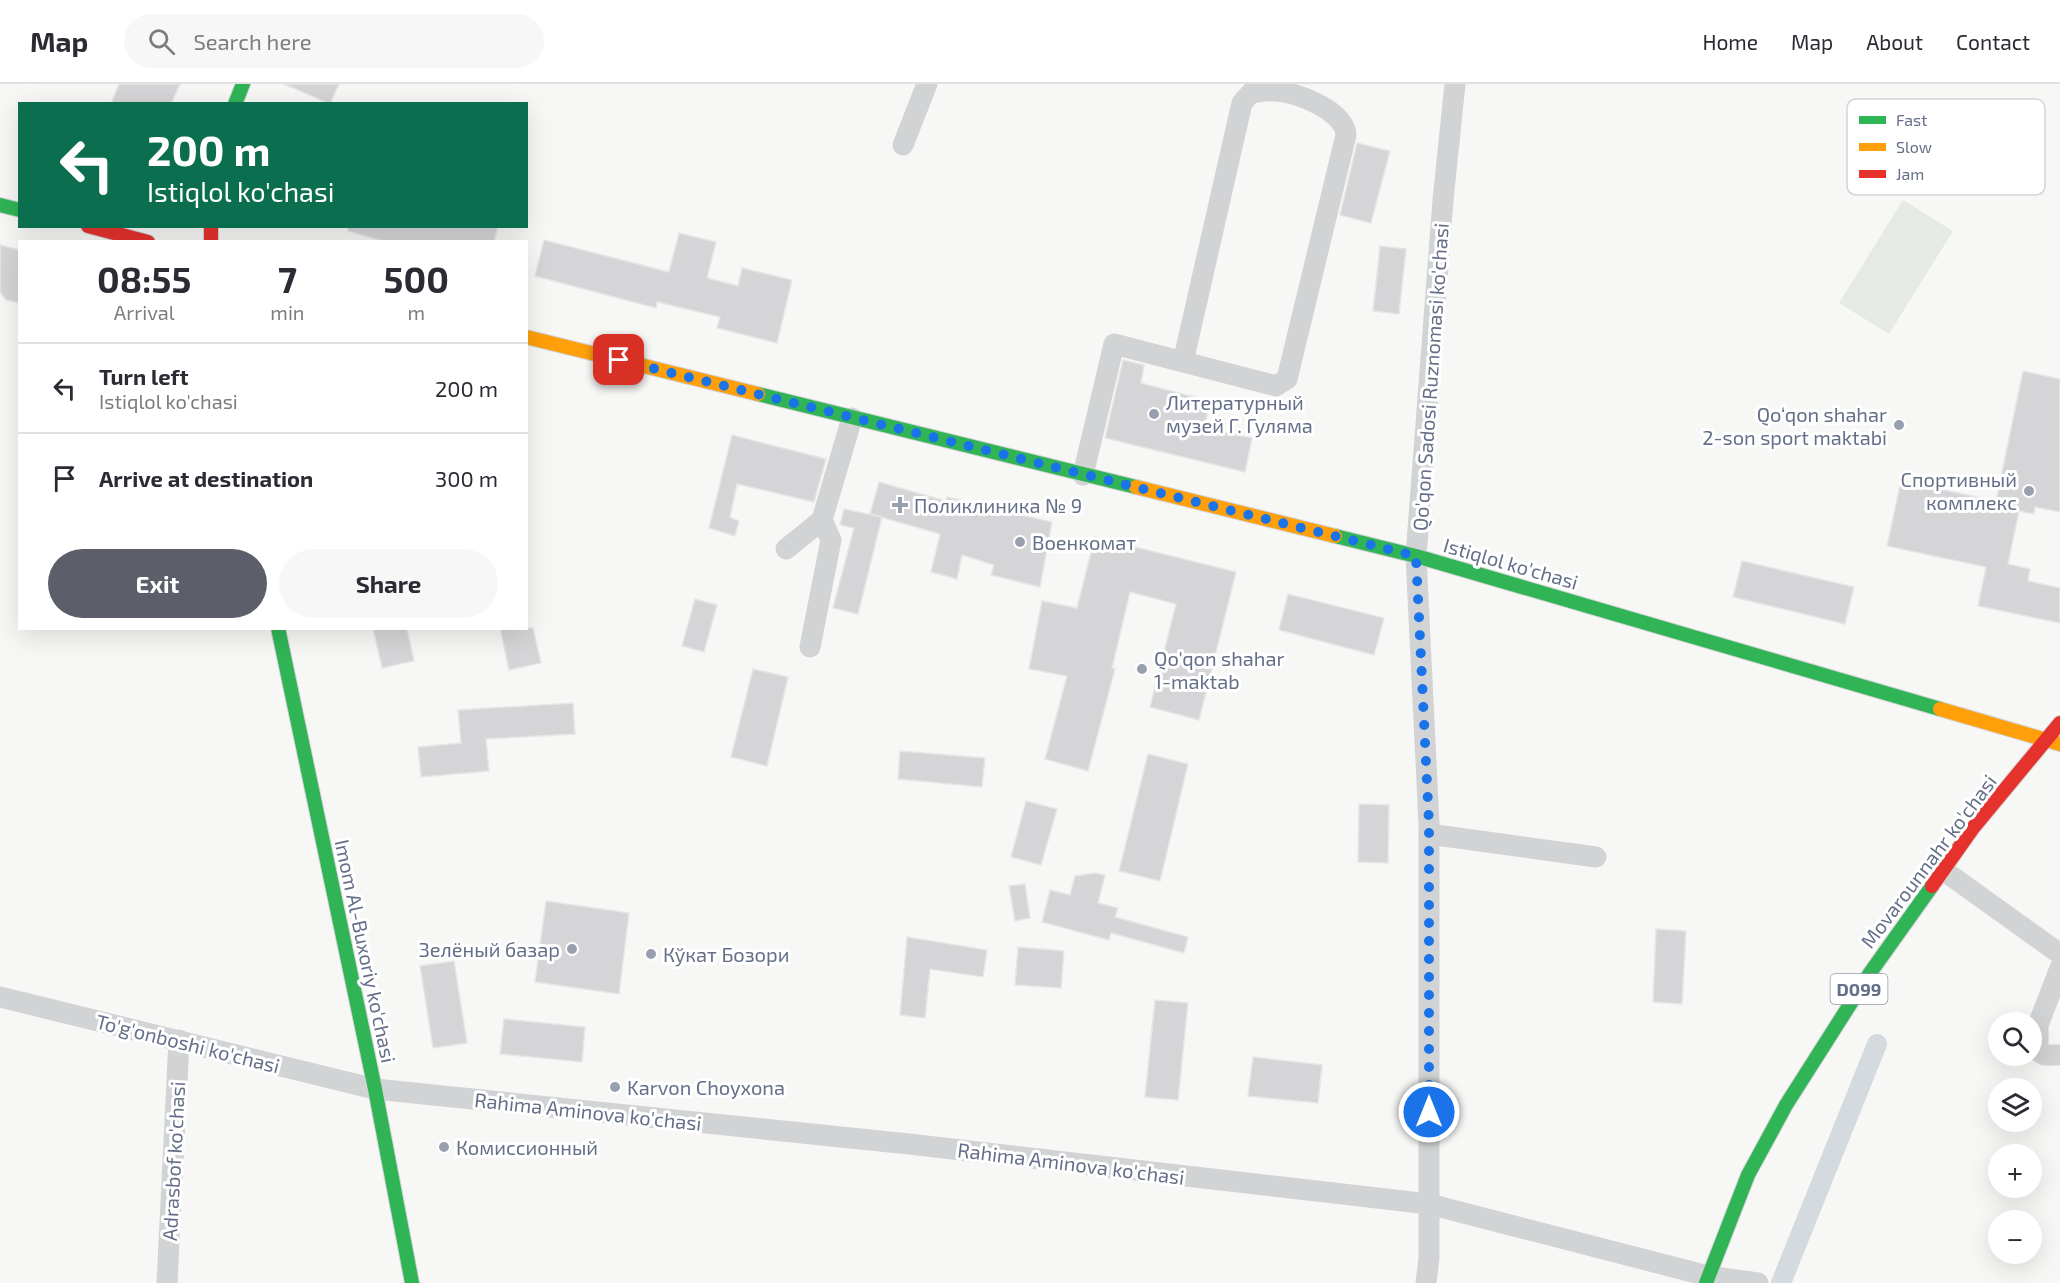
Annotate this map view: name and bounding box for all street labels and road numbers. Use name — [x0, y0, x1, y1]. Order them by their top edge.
street label: Qo'qon Sadosi Ruznomasi ko'chasi — [1407, 222, 1453, 532]
street label: Istiqlol ko'chasi — [1441, 532, 1581, 594]
street label: Movarounnahr ko'chasi — [1855, 770, 2001, 952]
street label: Imom Al-Buxoriy ko'chasi — [331, 837, 401, 1065]
road number: D099 — [1830, 974, 1888, 1004]
street label: To'g'onboshi ko'chasi — [94, 1009, 282, 1077]
street label: Adrasbof ko'chasi — [157, 1081, 189, 1241]
street label: Rahima Aminova ko'chasi — [473, 1087, 703, 1135]
street label: Rahima Aminova ko'chasi — [956, 1137, 1186, 1189]

